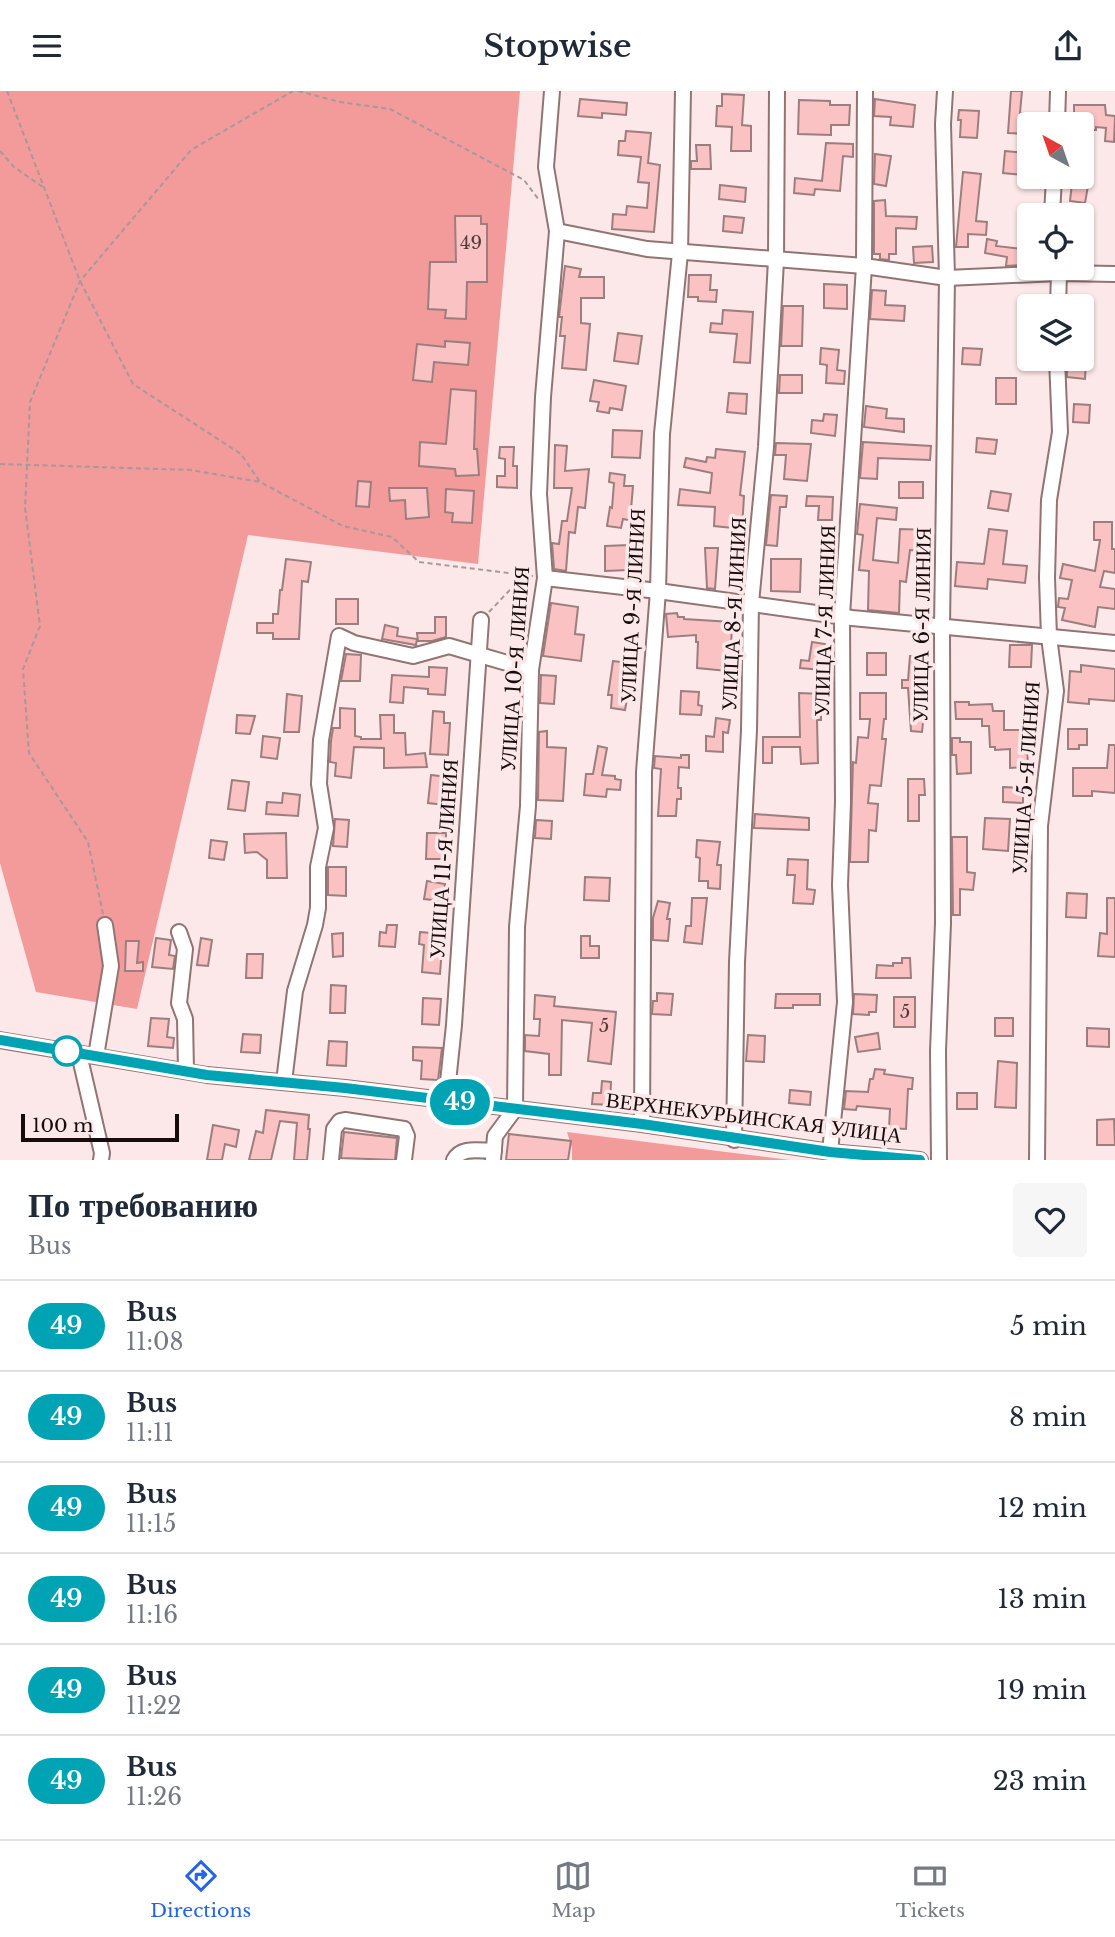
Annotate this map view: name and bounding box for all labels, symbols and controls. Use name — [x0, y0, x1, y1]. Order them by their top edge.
text: Stopwise — [483, 26, 632, 66]
icon: menu — [28, 27, 66, 65]
icon: share — [1049, 27, 1087, 65]
north arrow — [1017, 112, 1094, 189]
map controls — [1017, 112, 1094, 371]
button: locate — [1017, 203, 1094, 280]
house number: 49 — [460, 232, 482, 254]
button: layers — [1017, 294, 1094, 371]
street label: УЛИЦА 9-Я ЛИНИЯ — [615, 508, 651, 704]
street label: УЛИЦА 8-Я ЛИНИЯ — [716, 516, 752, 712]
street label: УЛИЦА 7-Я ЛИНИЯ — [809, 525, 841, 717]
street label: УЛИЦА 6-Я ЛИНИЯ — [907, 527, 937, 723]
street label: УЛИЦА 10-Я ЛИНИЯ — [495, 565, 535, 773]
street label: УЛИЦА 5-Я ЛИНИЯ — [1006, 680, 1046, 876]
street label: УЛИЦА 11-Я ЛИНИЯ — [424, 758, 464, 960]
house number: 5 — [900, 1001, 910, 1023]
house number: 5 — [599, 1015, 609, 1037]
unlabelled marker — [52, 1036, 82, 1066]
line badge: 49 — [428, 1079, 491, 1125]
text: 49 — [444, 1087, 476, 1116]
street label: ВЕРХНЕКУРЬИНСКАЯ УЛИЦА — [604, 1087, 904, 1149]
scale bar — [21, 1111, 178, 1143]
text: 100 m — [32, 1114, 93, 1137]
button: heart — [1013, 1183, 1087, 1257]
text: По требованию — [28, 1185, 258, 1226]
text: Bus — [28, 1232, 71, 1260]
text: Bus — [126, 1296, 177, 1328]
text: 5 min — [1010, 1310, 1087, 1342]
text: 49 — [50, 1311, 83, 1340]
text: 11:08 — [126, 1328, 183, 1356]
text: Bus — [126, 1387, 177, 1419]
text: 8 min — [1009, 1401, 1087, 1433]
text: 49 — [50, 1402, 83, 1431]
text: 11:11 — [126, 1419, 174, 1447]
text: Bus — [126, 1478, 177, 1510]
text: 12 min — [997, 1492, 1087, 1524]
text: 49 — [50, 1493, 83, 1522]
text: 11:15 — [126, 1510, 176, 1538]
text: Bus — [126, 1569, 177, 1601]
text: 13 min — [997, 1583, 1087, 1615]
text: 49 — [50, 1584, 83, 1613]
text: 11:16 — [126, 1601, 178, 1629]
text: Bus — [126, 1660, 177, 1692]
text: 19 min — [997, 1674, 1087, 1706]
text: 49 — [50, 1675, 83, 1704]
text: 11:22 — [126, 1692, 181, 1720]
text: Bus — [126, 1751, 177, 1783]
text: 23 min — [993, 1765, 1087, 1797]
text: 49 — [50, 1766, 83, 1795]
text: 11:26 — [126, 1783, 182, 1811]
tab: Directions — [150, 1857, 251, 1922]
tab: Map — [551, 1857, 596, 1922]
tab: Tickets — [896, 1857, 965, 1922]

